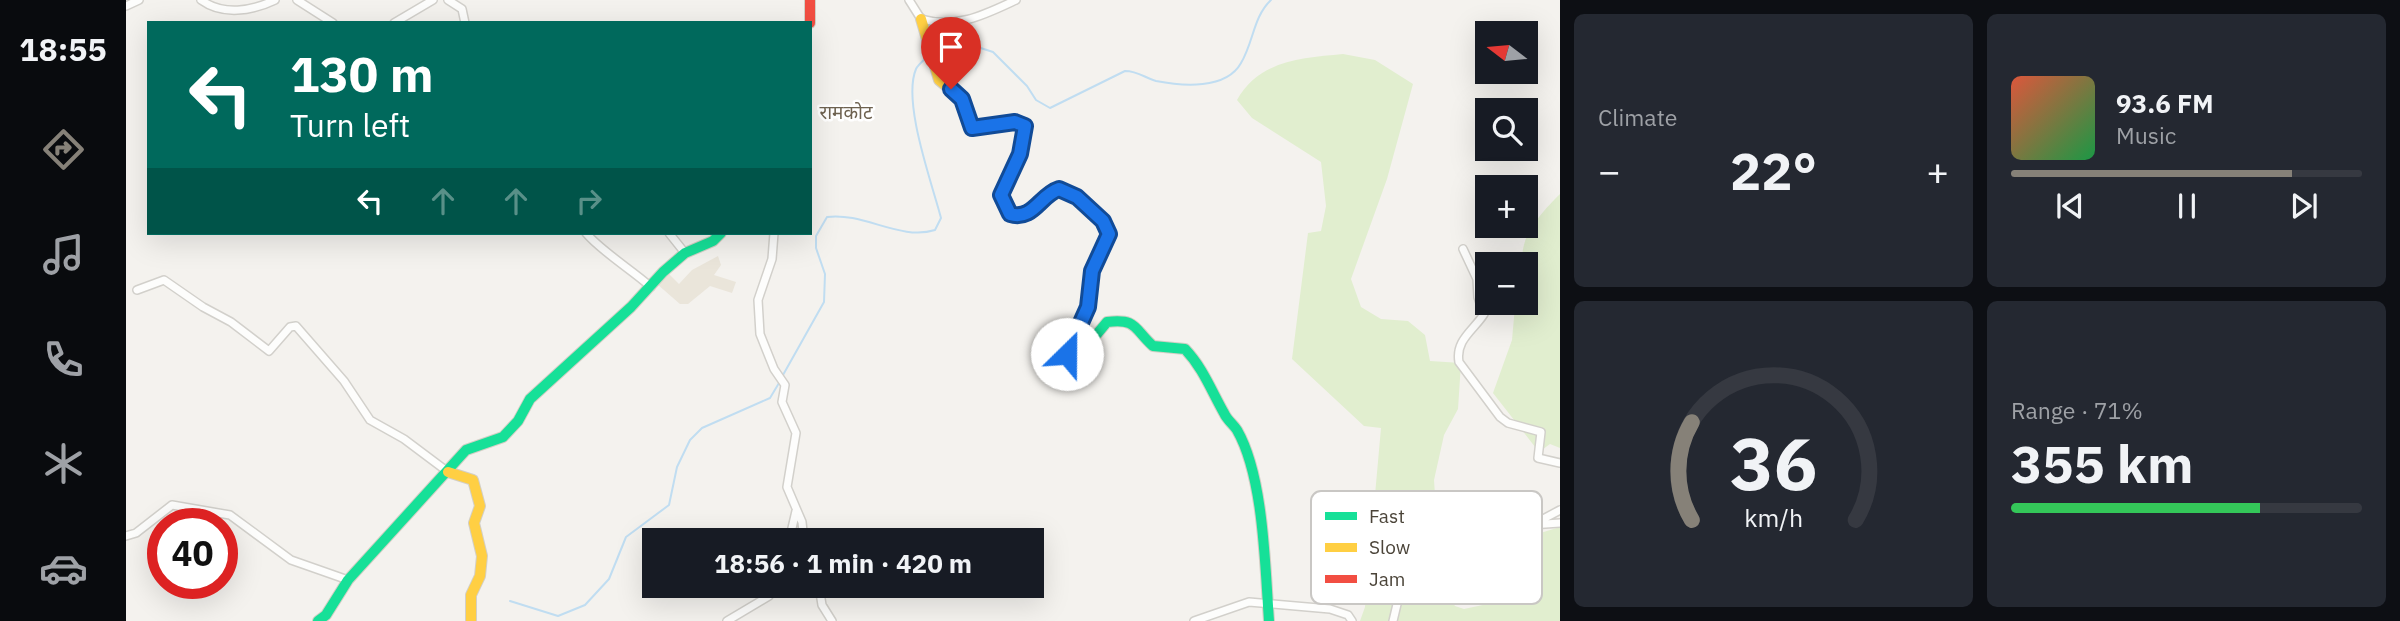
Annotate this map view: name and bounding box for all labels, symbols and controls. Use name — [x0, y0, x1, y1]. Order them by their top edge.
pin — [921, 17, 981, 89]
north arrow — [1475, 21, 1538, 84]
map controls — [1475, 21, 1538, 315]
text: 18:55 — [19, 28, 107, 70]
icon: arrive — [932, 28, 970, 66]
text: 130 m — [290, 42, 434, 105]
icon: left — [175, 49, 266, 140]
text: 93.6 FM — [2116, 86, 2214, 120]
button: search — [1475, 98, 1538, 161]
district label: रामकोट — [819, 100, 873, 124]
text: Climate — [1598, 102, 1677, 132]
text: Turn left — [290, 104, 410, 146]
text: Music — [2116, 120, 2176, 150]
icon: directions — [39, 125, 88, 174]
text: 22° — [1730, 137, 1817, 204]
text: − — [1598, 146, 1621, 195]
text: + — [1926, 146, 1949, 195]
button: + — [1475, 175, 1538, 238]
icon: left — [351, 182, 389, 220]
icon: ahead — [424, 182, 462, 220]
icon: ahead — [497, 182, 535, 220]
icon: right — [570, 182, 608, 220]
icon: previous — [2051, 187, 2089, 225]
icon: pause — [2168, 187, 2206, 225]
icon: next — [2285, 187, 2323, 225]
icon: music — [39, 230, 88, 279]
button: − — [1475, 252, 1538, 315]
position arrow — [1030, 317, 1104, 391]
icon: phone — [39, 335, 88, 384]
text: Range · 71% — [2011, 395, 2143, 425]
text: 36 — [1730, 415, 1817, 510]
text: 355 km — [2011, 430, 2193, 497]
icon: climate — [39, 439, 88, 488]
legend — [1311, 491, 1542, 604]
text: km/h — [1744, 501, 1803, 534]
text: Fast — [1369, 504, 1405, 528]
speed limit sign: 40 — [147, 508, 238, 599]
text: Slow — [1369, 535, 1410, 559]
icon: car — [39, 544, 88, 593]
text: 18:56 · 1 min · 420 m — [714, 546, 972, 580]
text: Jam — [1369, 567, 1405, 591]

